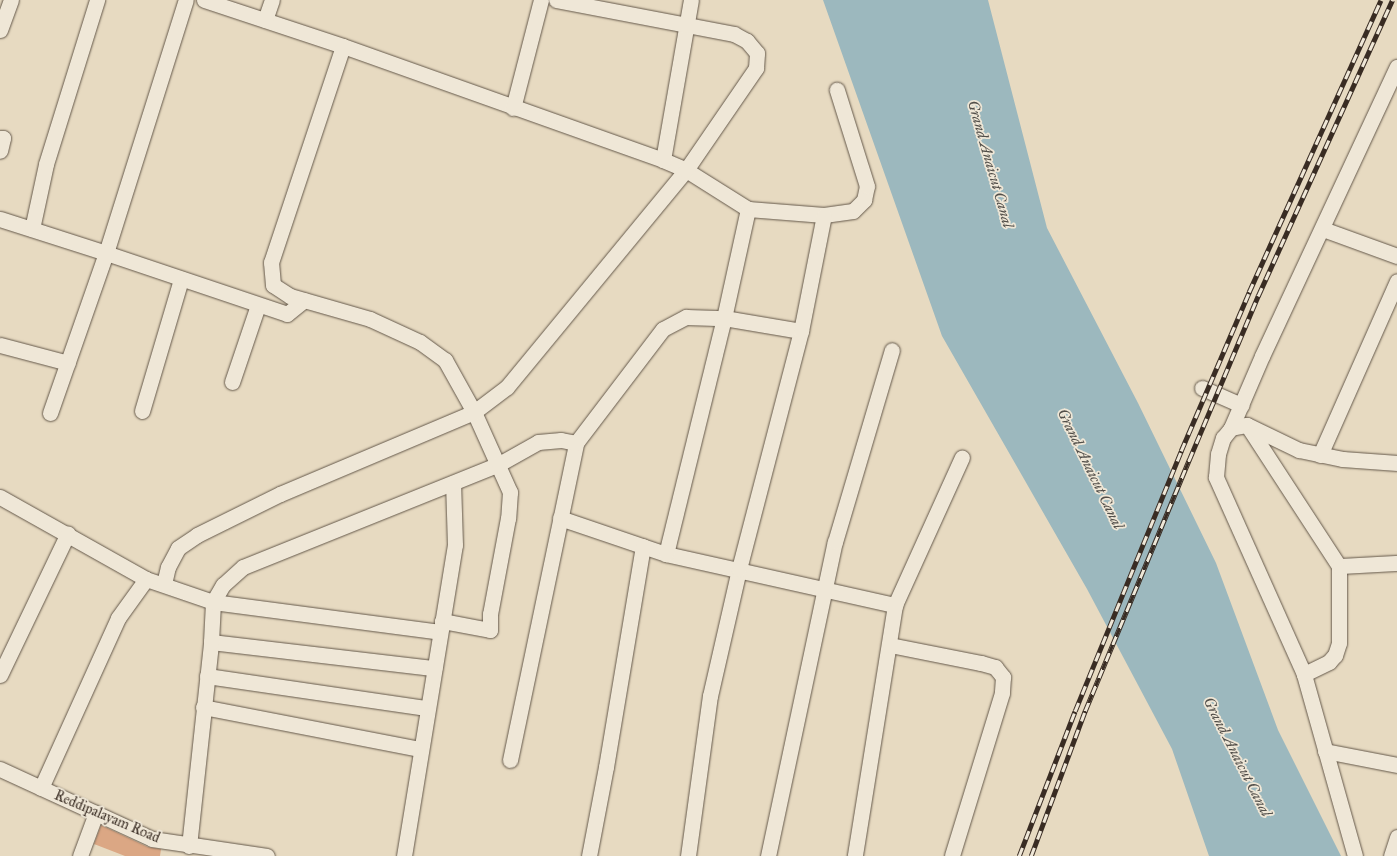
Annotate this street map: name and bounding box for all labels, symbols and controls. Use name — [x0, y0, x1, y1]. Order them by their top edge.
water label: Grand Anaicut Canal — [963, 98, 1017, 230]
water label: Grand Anaicut Canal — [1053, 406, 1127, 532]
water label: Grand Anaicut Canal — [1199, 694, 1275, 820]
street label: Reddipalayam Road — [52, 787, 162, 847]

